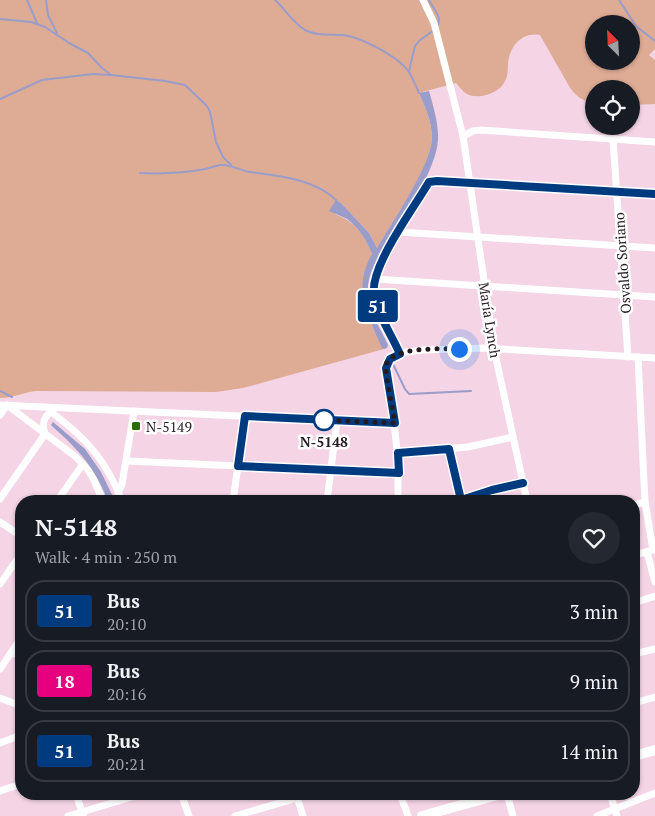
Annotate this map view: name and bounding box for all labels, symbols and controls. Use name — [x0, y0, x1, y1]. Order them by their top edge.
north arrow — [585, 15, 640, 70]
map controls — [585, 15, 640, 135]
button: locate — [585, 80, 640, 135]
street label: Osvaldo Soriano — [609, 211, 635, 314]
street label: María Lynch — [475, 281, 505, 359]
line badge: 51 — [356, 290, 400, 322]
text: 51 — [368, 294, 388, 318]
your location — [447, 337, 472, 362]
marker: N-5148 — [313, 409, 335, 431]
place label: N-5149 — [146, 417, 192, 436]
marker: N-5149 — [130, 420, 142, 432]
place label: N-5148 — [300, 432, 348, 451]
text: N-5148 — [35, 511, 117, 543]
button: heart — [568, 512, 620, 564]
text: Walk · 4 min · 250 m — [35, 546, 177, 568]
text: Bus — [107, 588, 140, 613]
text: 51 — [54, 599, 75, 623]
text: 3 min — [570, 599, 618, 624]
text: 20:10 — [107, 613, 146, 635]
text: Bus — [107, 658, 140, 683]
text: 18 — [54, 669, 75, 693]
text: 9 min — [570, 669, 618, 694]
text: 20:16 — [107, 683, 146, 705]
text: Bus — [107, 728, 140, 753]
text: 51 — [54, 739, 75, 763]
text: 14 min — [560, 739, 618, 764]
text: 20:21 — [107, 753, 146, 775]

